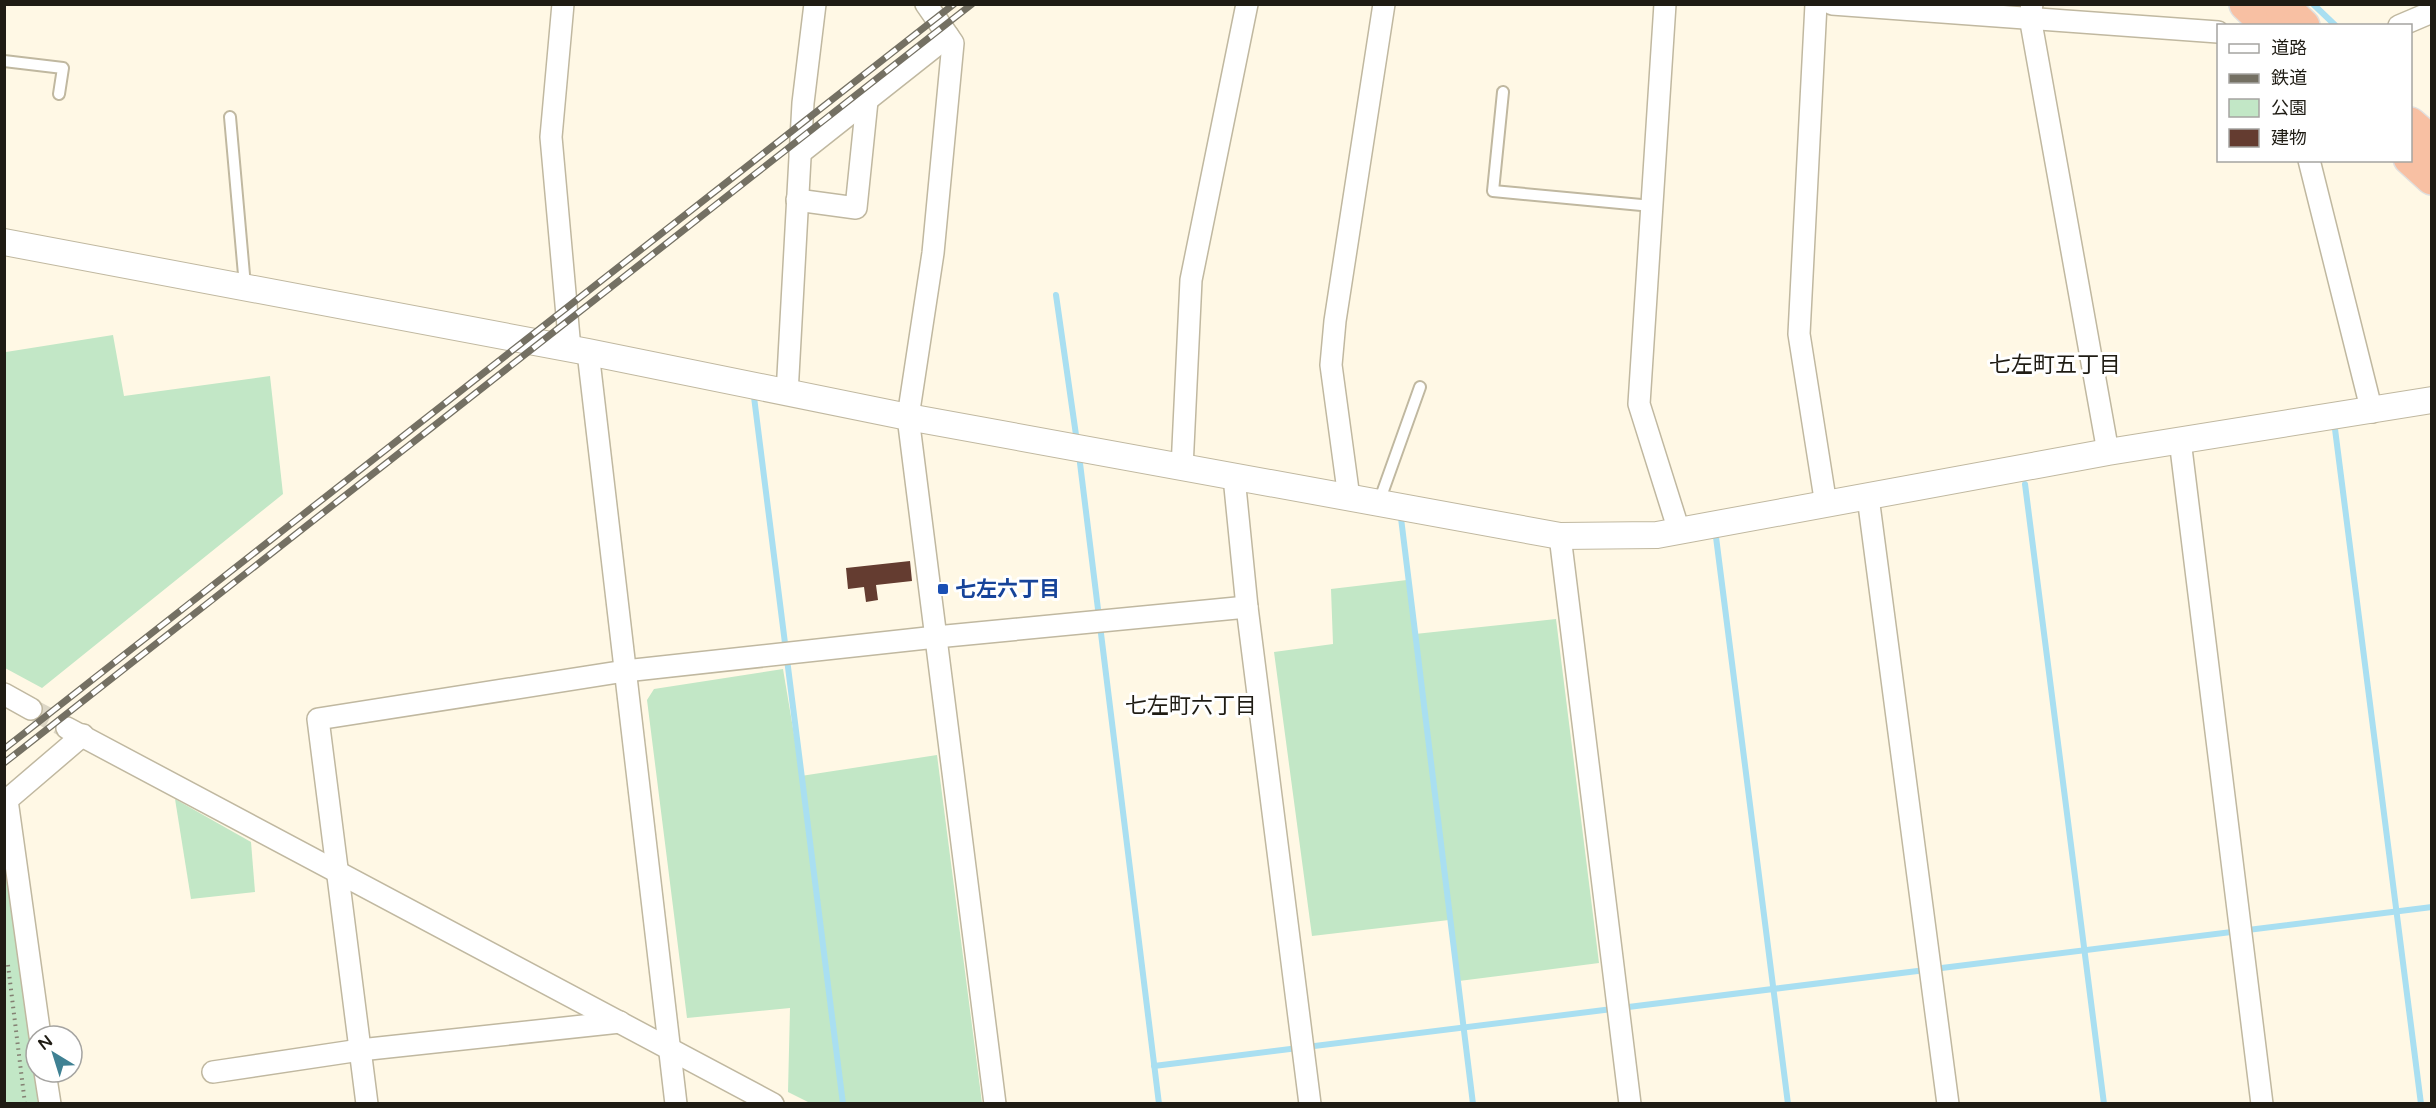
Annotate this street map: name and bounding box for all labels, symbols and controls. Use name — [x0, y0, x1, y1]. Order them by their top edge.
legend — [2217, 24, 2412, 162]
text: 道路 — [2271, 37, 2307, 59]
text: 鉄道 — [2271, 67, 2307, 89]
text: 公園 — [2271, 97, 2307, 119]
text: 建物 — [2271, 127, 2307, 149]
district label: 七左町五丁目 — [1989, 352, 2121, 378]
place label: 七左六丁目 — [955, 577, 1060, 602]
marker: 七左六丁目 — [936, 582, 950, 596]
district label: 七左町六丁目 — [1125, 693, 1257, 719]
north arrow — [24, 1024, 84, 1084]
text: N — [34, 1031, 57, 1055]

